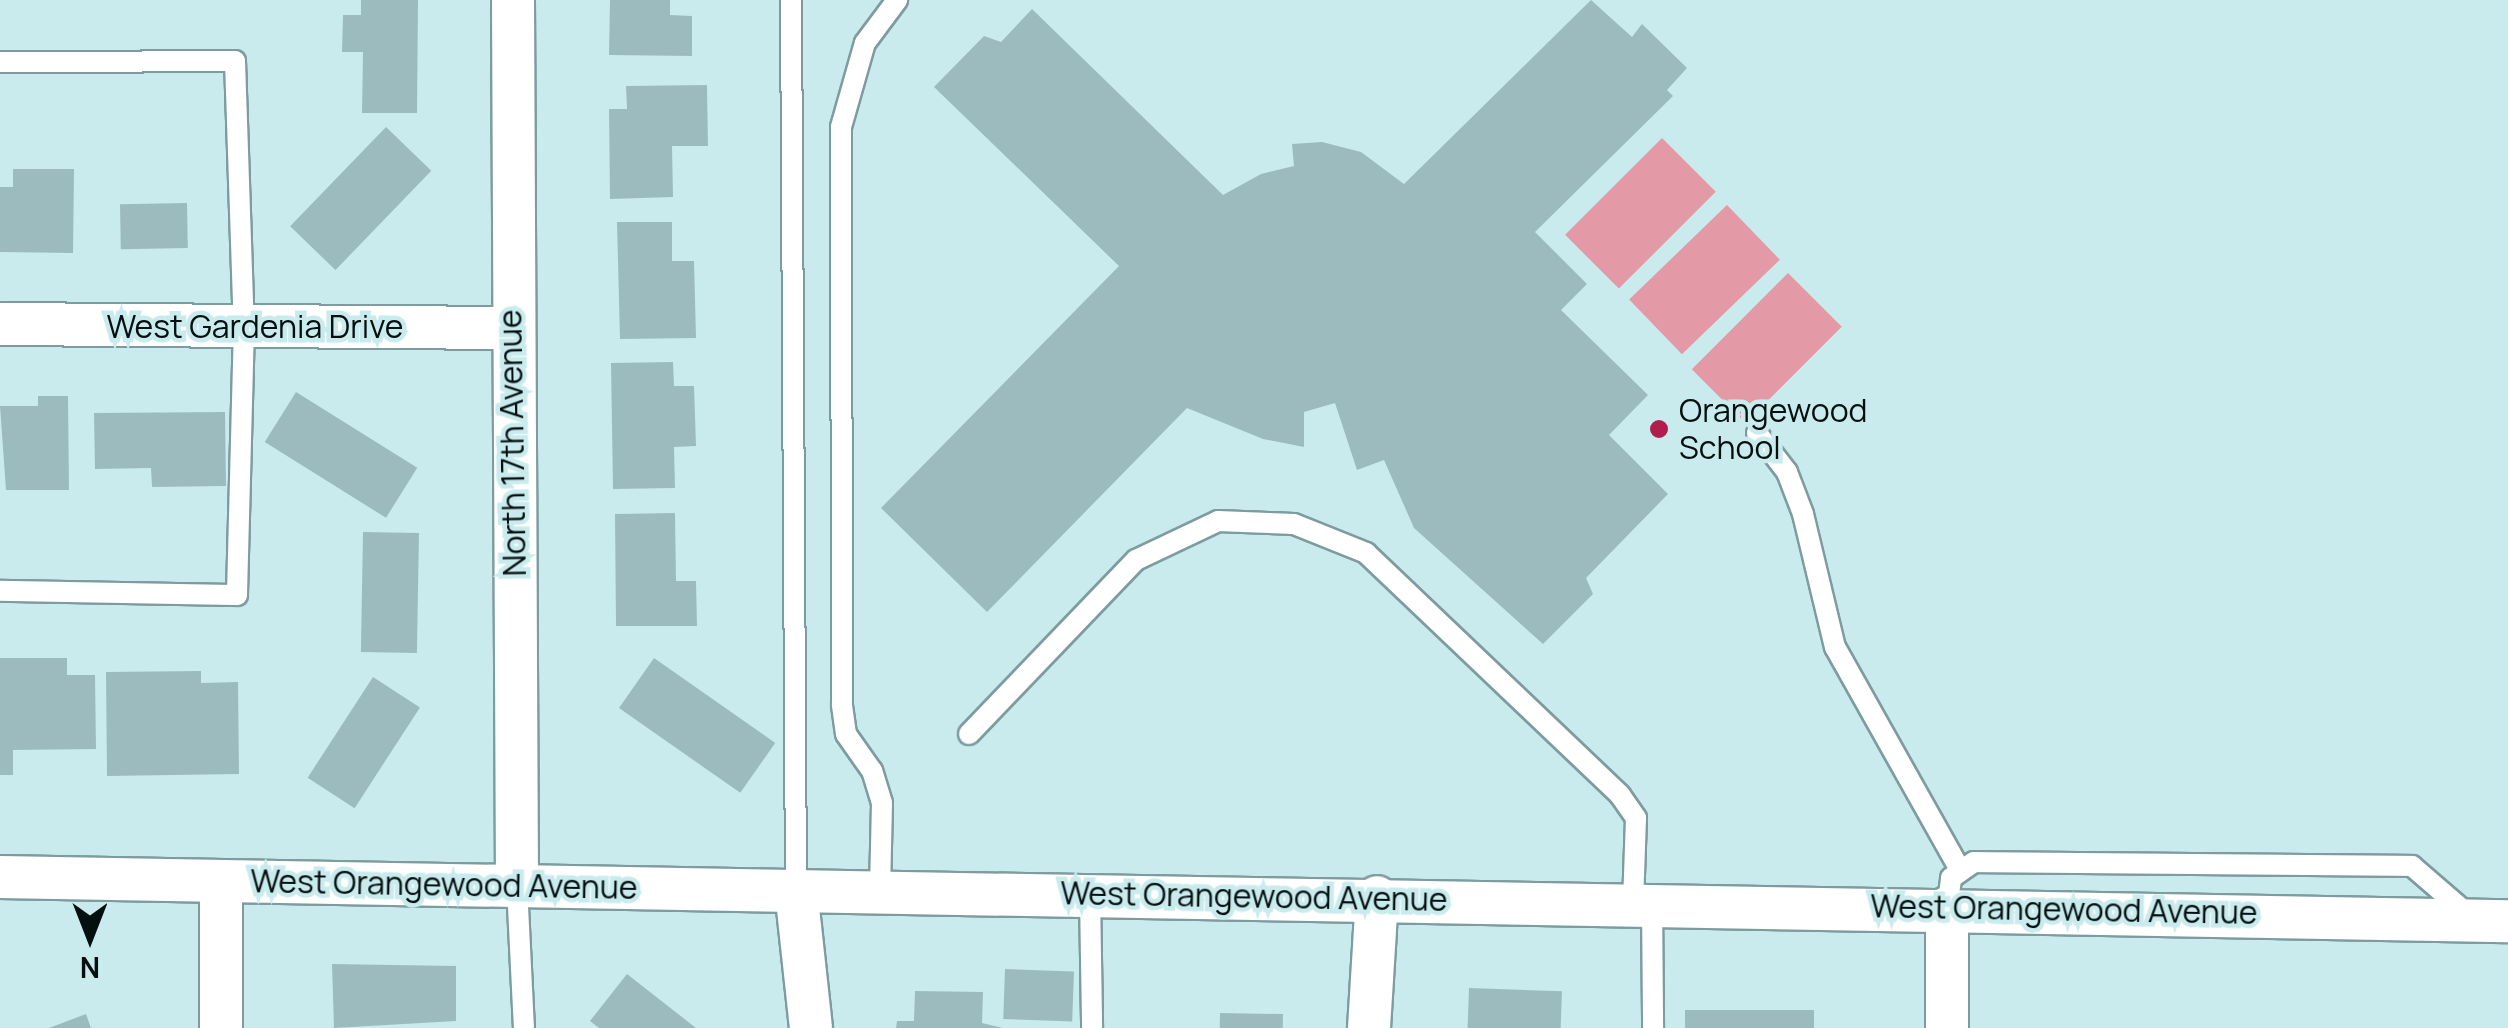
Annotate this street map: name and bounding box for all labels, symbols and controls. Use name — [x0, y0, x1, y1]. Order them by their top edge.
street label: West Gardenia Drive — [107, 307, 403, 345]
street label: North 17th Avenue — [490, 309, 534, 577]
place label: Orangewood School — [1679, 392, 1868, 467]
marker: Orangewood School — [1648, 418, 1670, 440]
street label: West Orangewood Avenue — [250, 861, 638, 907]
street label: West Orangewood Avenue — [1060, 873, 1448, 919]
street label: West Orangewood Avenue — [1870, 886, 2258, 932]
north arrow — [40, 888, 140, 988]
text: N — [80, 949, 100, 987]

